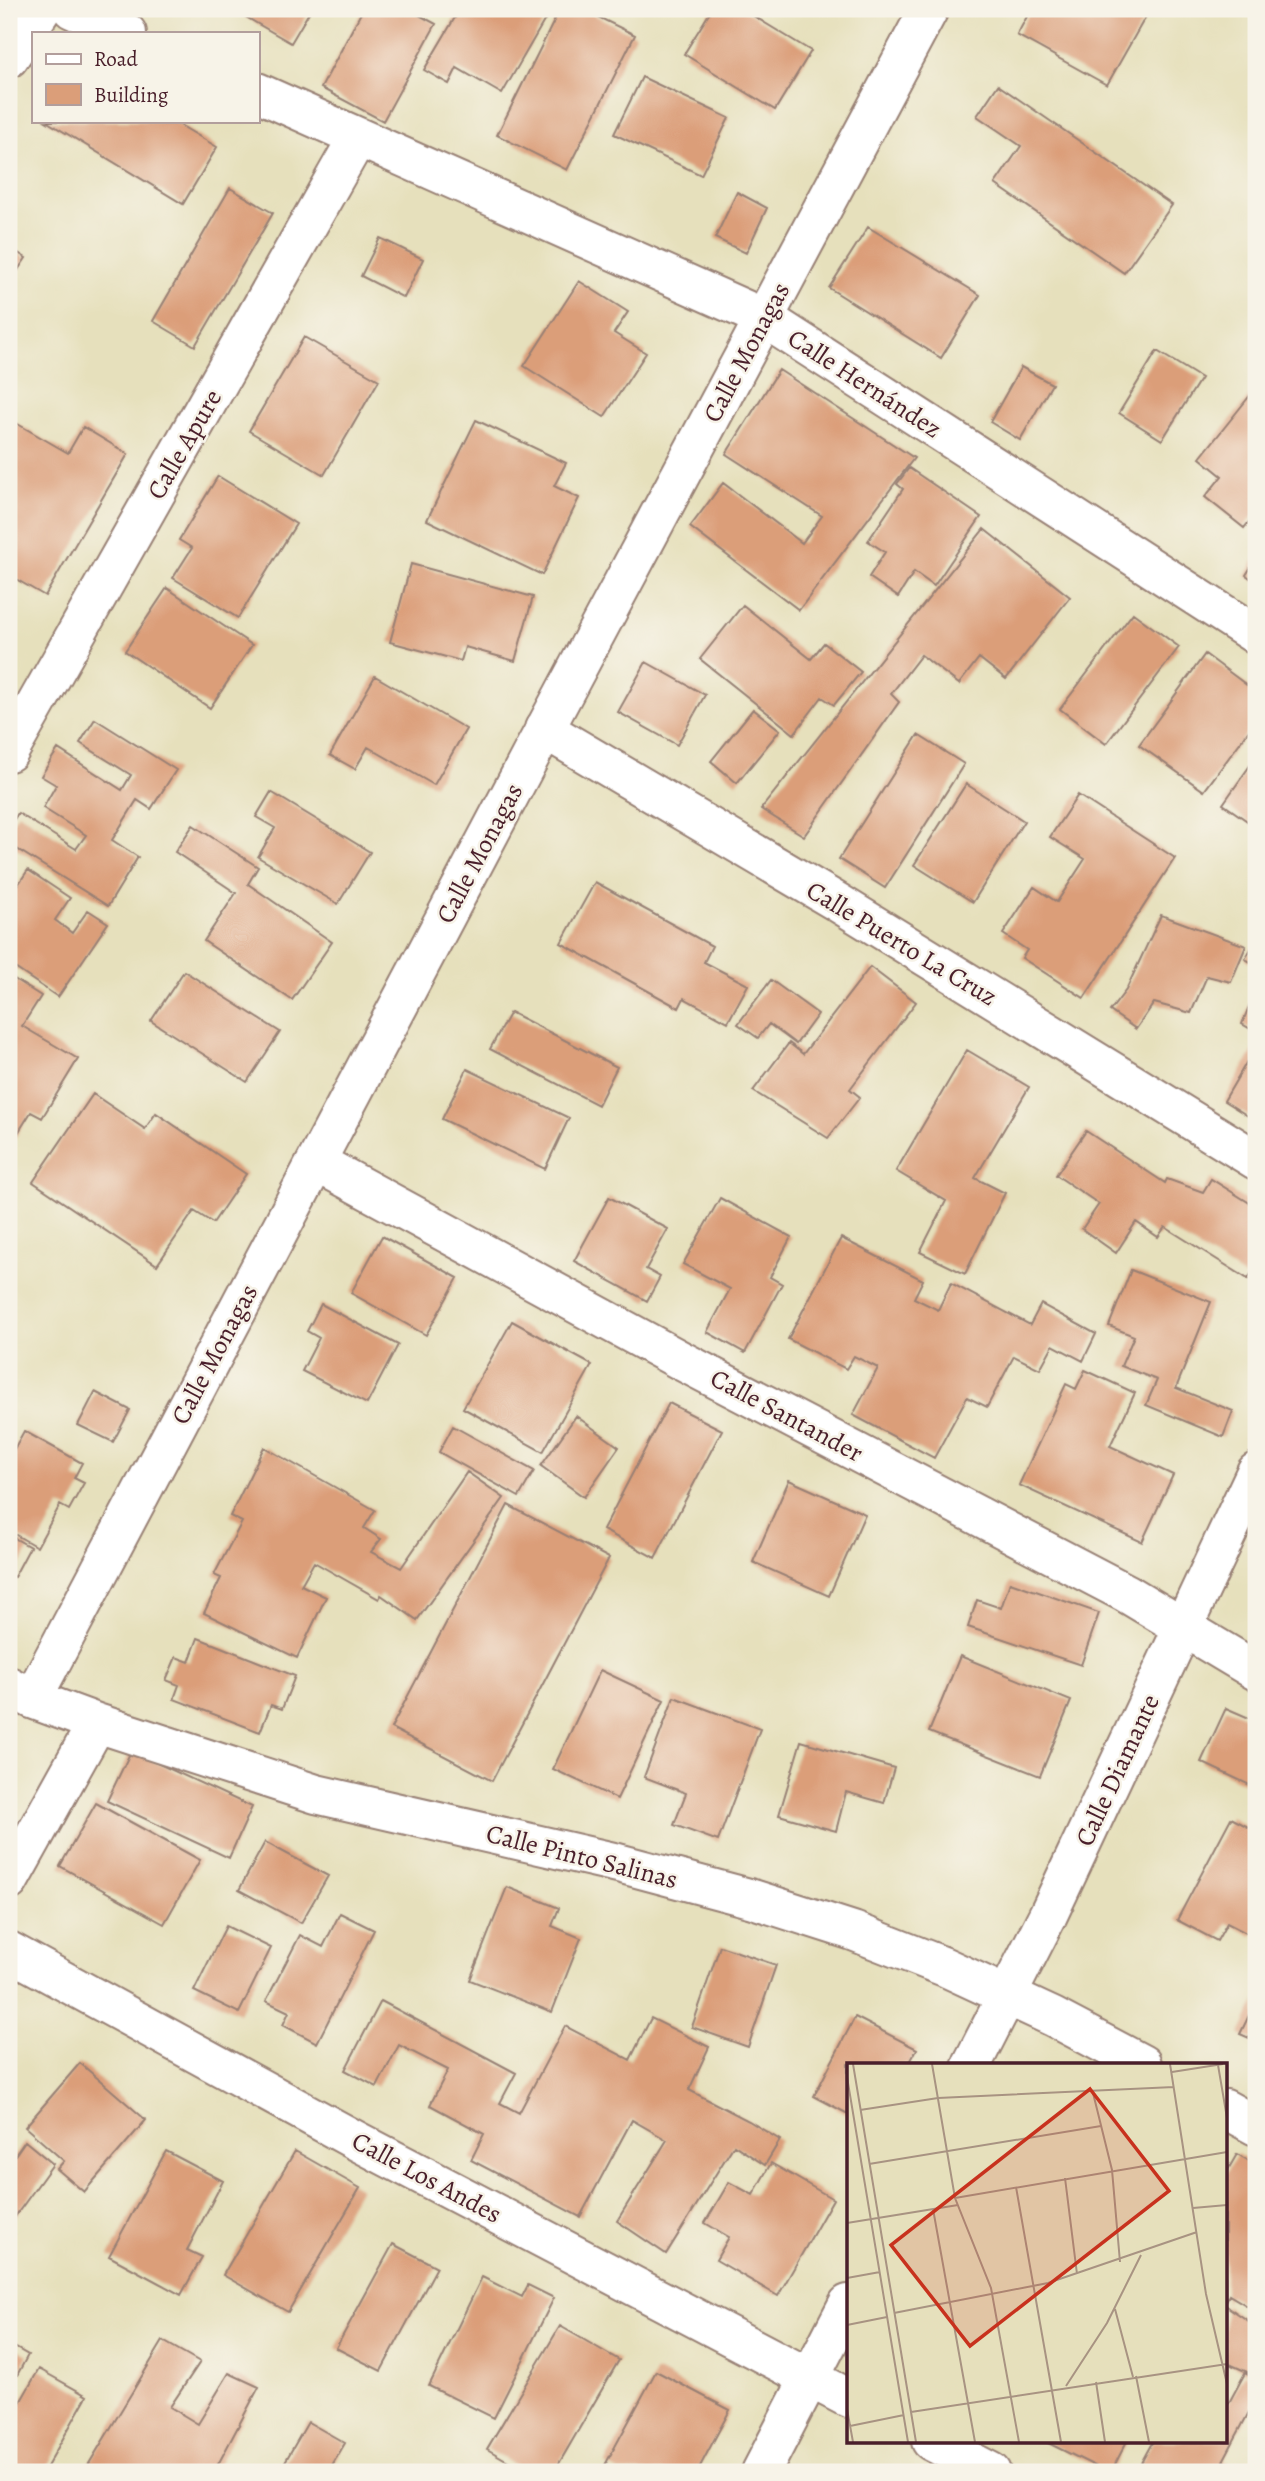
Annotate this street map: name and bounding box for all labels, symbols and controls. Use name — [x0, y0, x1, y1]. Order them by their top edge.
legend — [32, 32, 259, 122]
text: Road — [94, 45, 138, 73]
text: Building — [94, 81, 169, 109]
street label: Calle Monagas — [695, 276, 798, 428]
street label: Calle Hernández — [781, 321, 948, 446]
street label: Calle Apure — [139, 383, 230, 506]
street label: Calle Monagas — [428, 777, 531, 929]
street label: Calle Puerto La Cruz — [800, 873, 1004, 1014]
street label: Calle Monagas — [163, 1278, 266, 1430]
street label: Calle Santander — [704, 1361, 869, 1470]
street label: Calle Diamante — [1067, 1689, 1168, 1852]
street label: Calle Pinto Salinas — [483, 1816, 681, 1897]
inset map — [847, 2063, 1226, 2442]
street label: Calle Los Andes — [346, 2123, 508, 2232]

